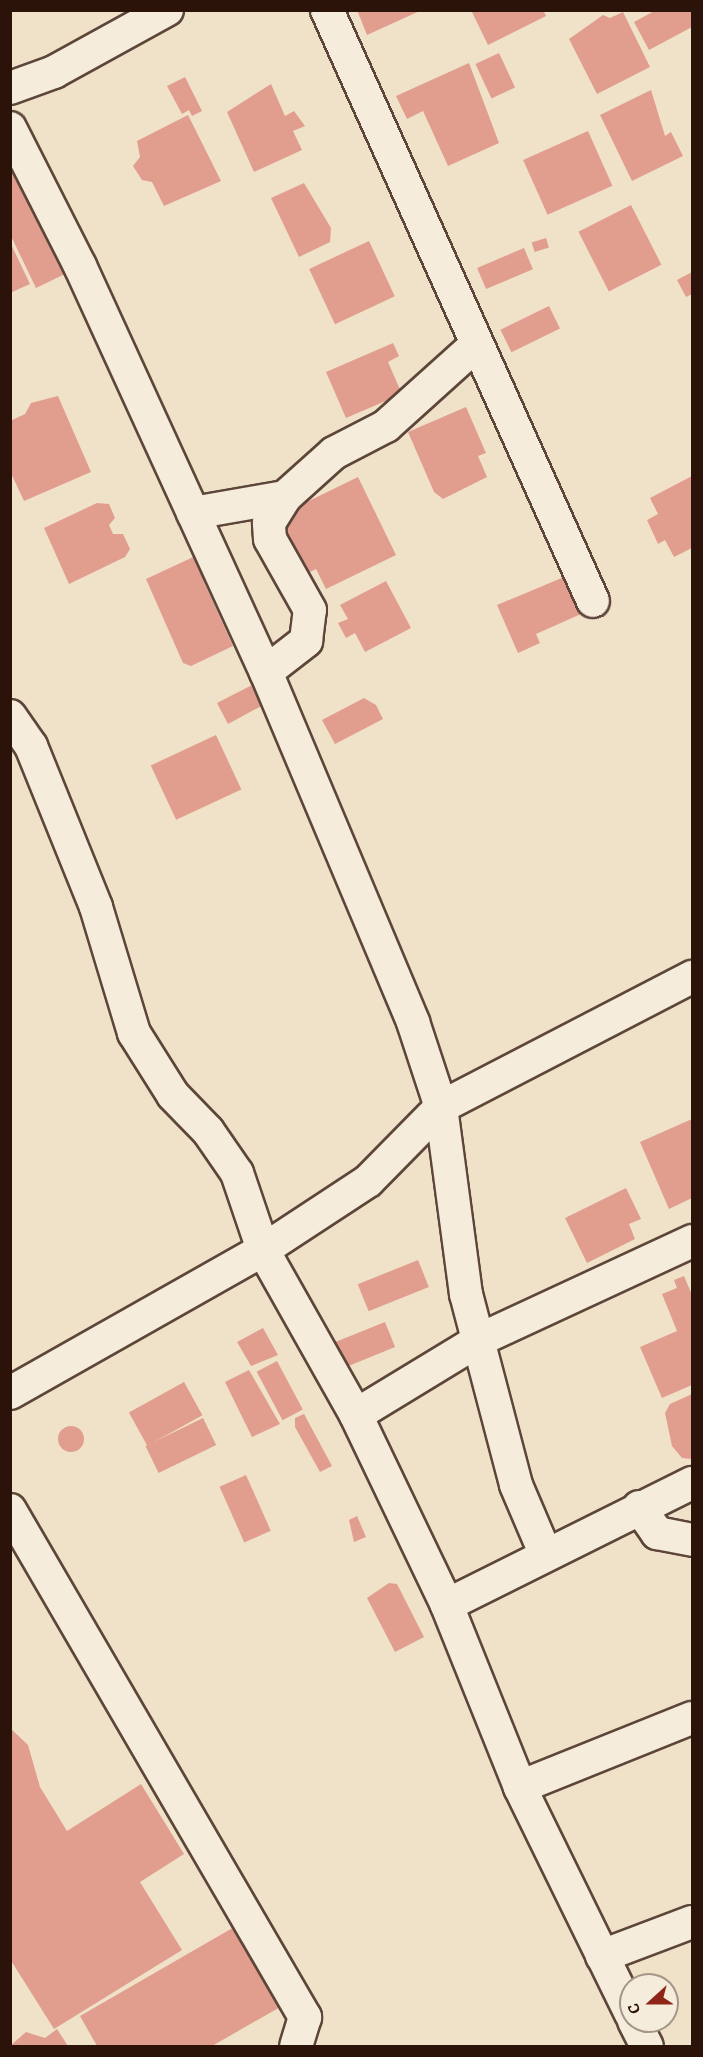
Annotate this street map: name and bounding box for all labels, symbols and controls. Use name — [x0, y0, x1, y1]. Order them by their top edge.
north arrow — [619, 1973, 679, 2033]
text: С — [622, 2000, 646, 2017]

